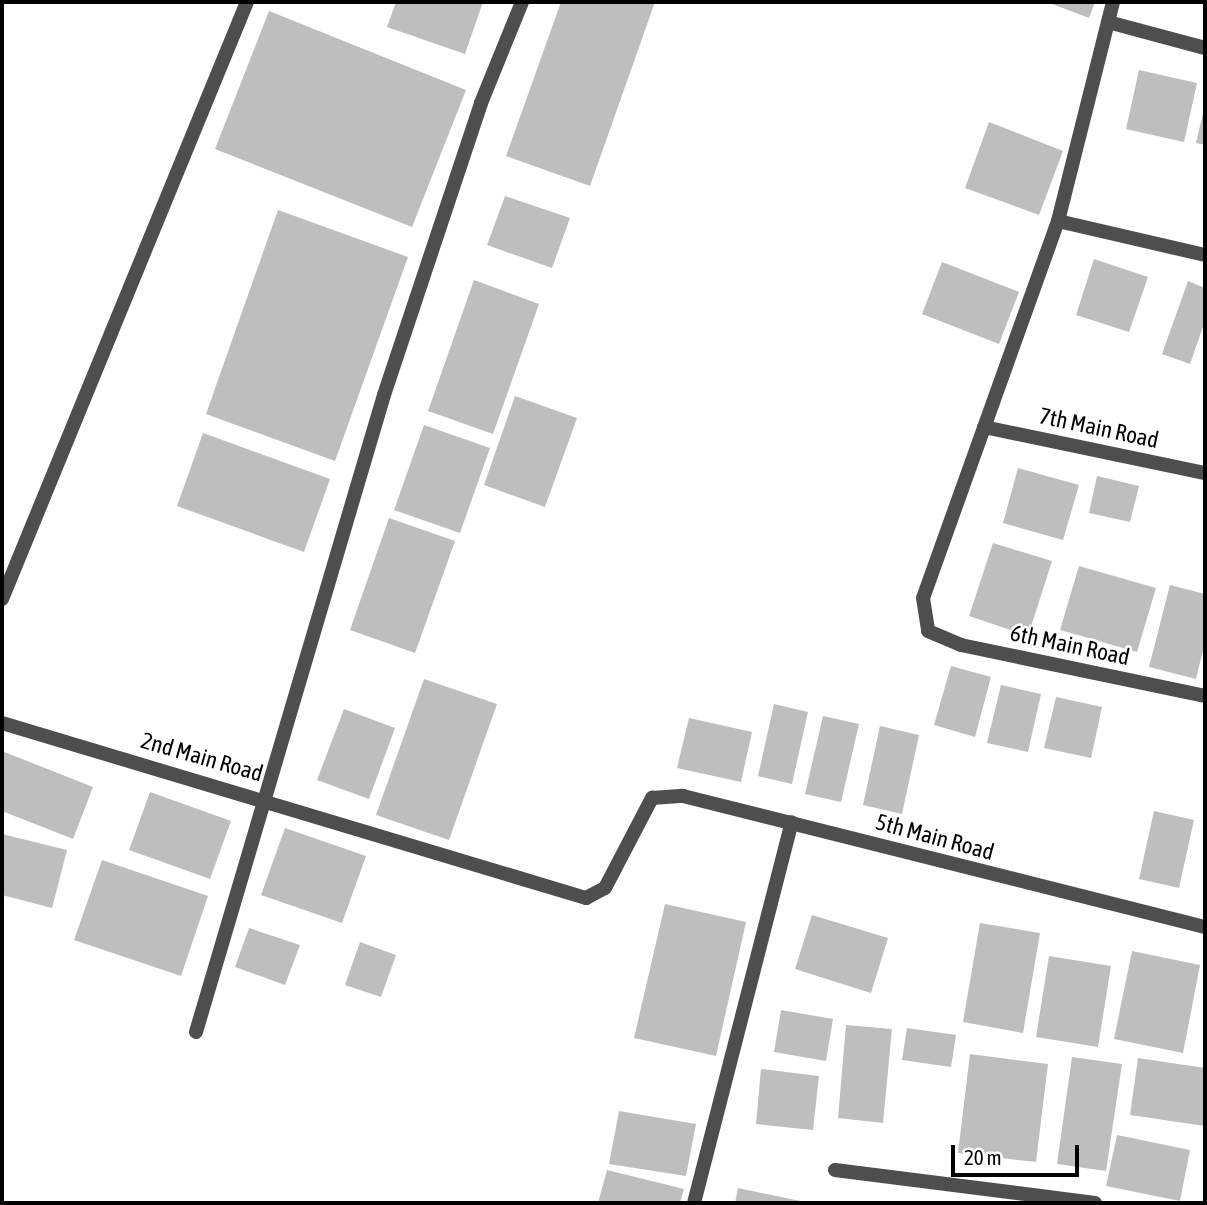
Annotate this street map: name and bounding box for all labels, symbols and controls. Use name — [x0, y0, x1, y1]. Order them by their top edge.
street label: 7th Main Road — [1037, 402, 1161, 454]
street label: 6th Main Road — [1008, 619, 1132, 671]
street label: 2nd Main Road — [138, 726, 266, 788]
street label: 5th Main Road — [873, 808, 997, 866]
scale bar — [955, 1132, 1083, 1176]
text: 20 m — [964, 1145, 1002, 1169]

